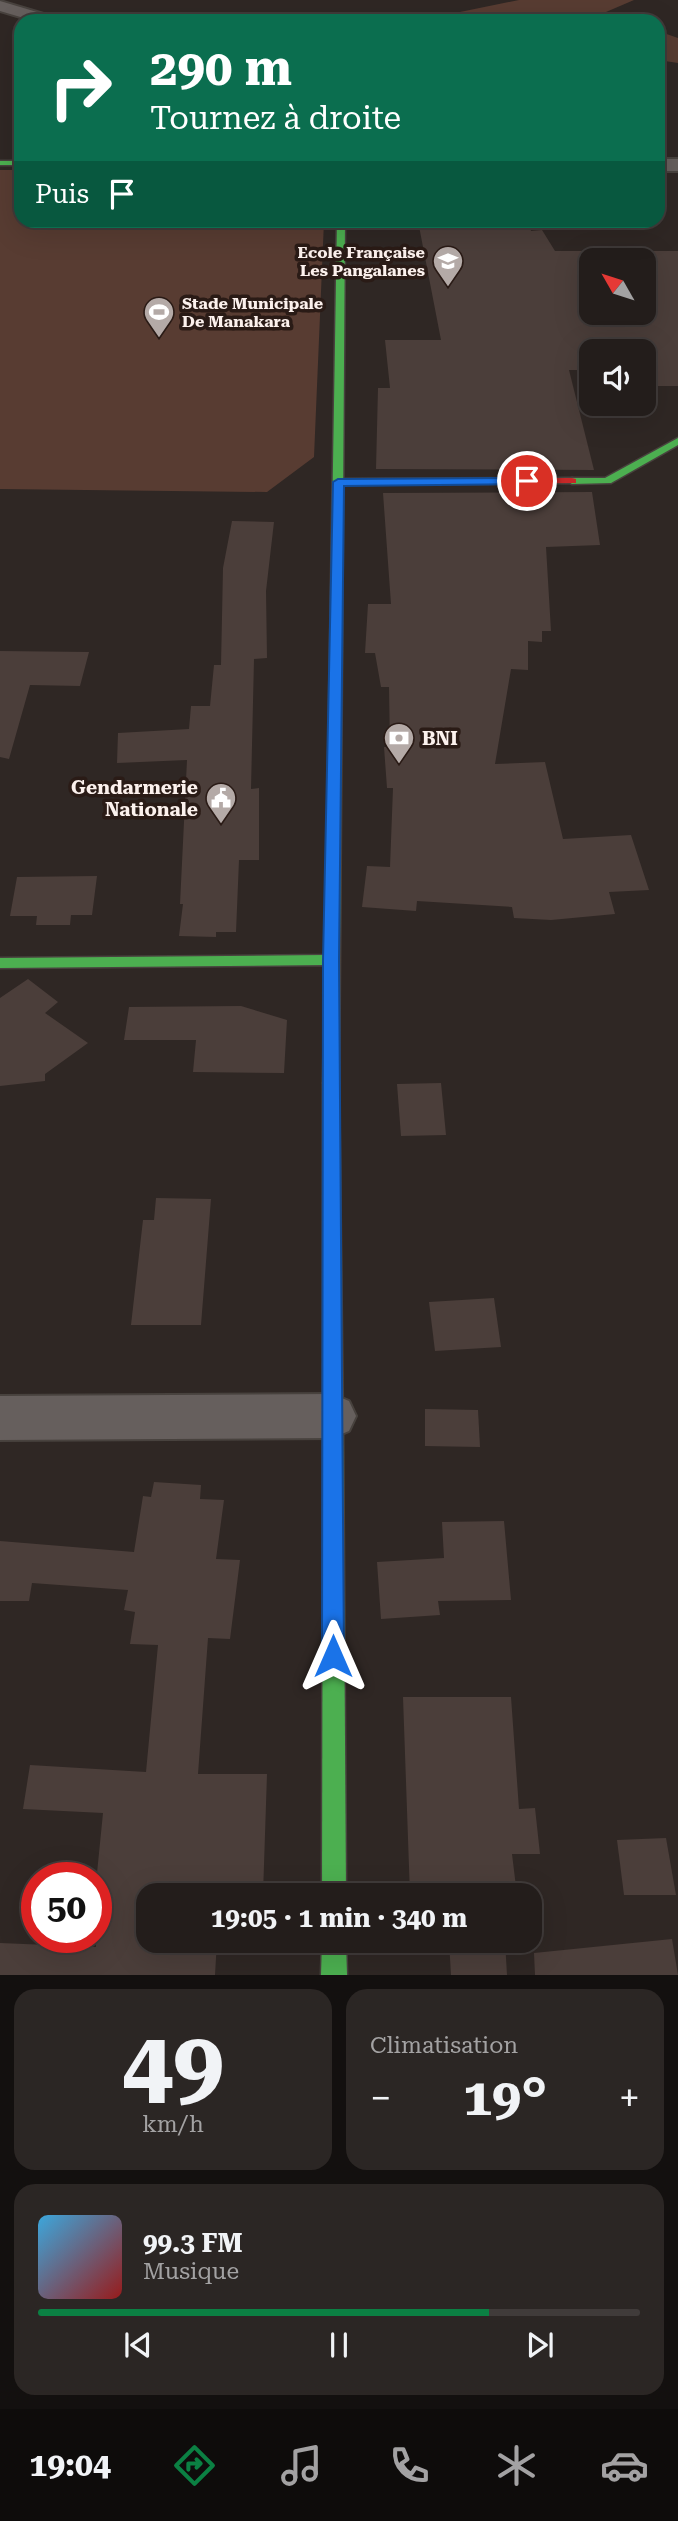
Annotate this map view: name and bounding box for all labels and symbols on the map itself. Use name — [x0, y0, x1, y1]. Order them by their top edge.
place label: Ecole Française Les Pangalanes — [298, 243, 425, 280]
school or university icon: Ecole Française Les Pangalanes — [431, 244, 465, 288]
north arrow — [579, 248, 656, 326]
place label: Stade Municipale De Manakara — [182, 294, 323, 331]
sports icon: Stade Municipale De Manakara — [142, 295, 176, 339]
pin — [497, 451, 557, 511]
bank icon: BNI — [382, 721, 416, 765]
place label: BNI — [422, 727, 458, 750]
place label: Gendarmerie Nationale — [71, 776, 198, 821]
public building icon: Gendarmerie Nationale — [204, 781, 238, 825]
position arrow — [296, 1619, 370, 1693]
speed limit sign: 50 — [21, 1862, 112, 1953]

